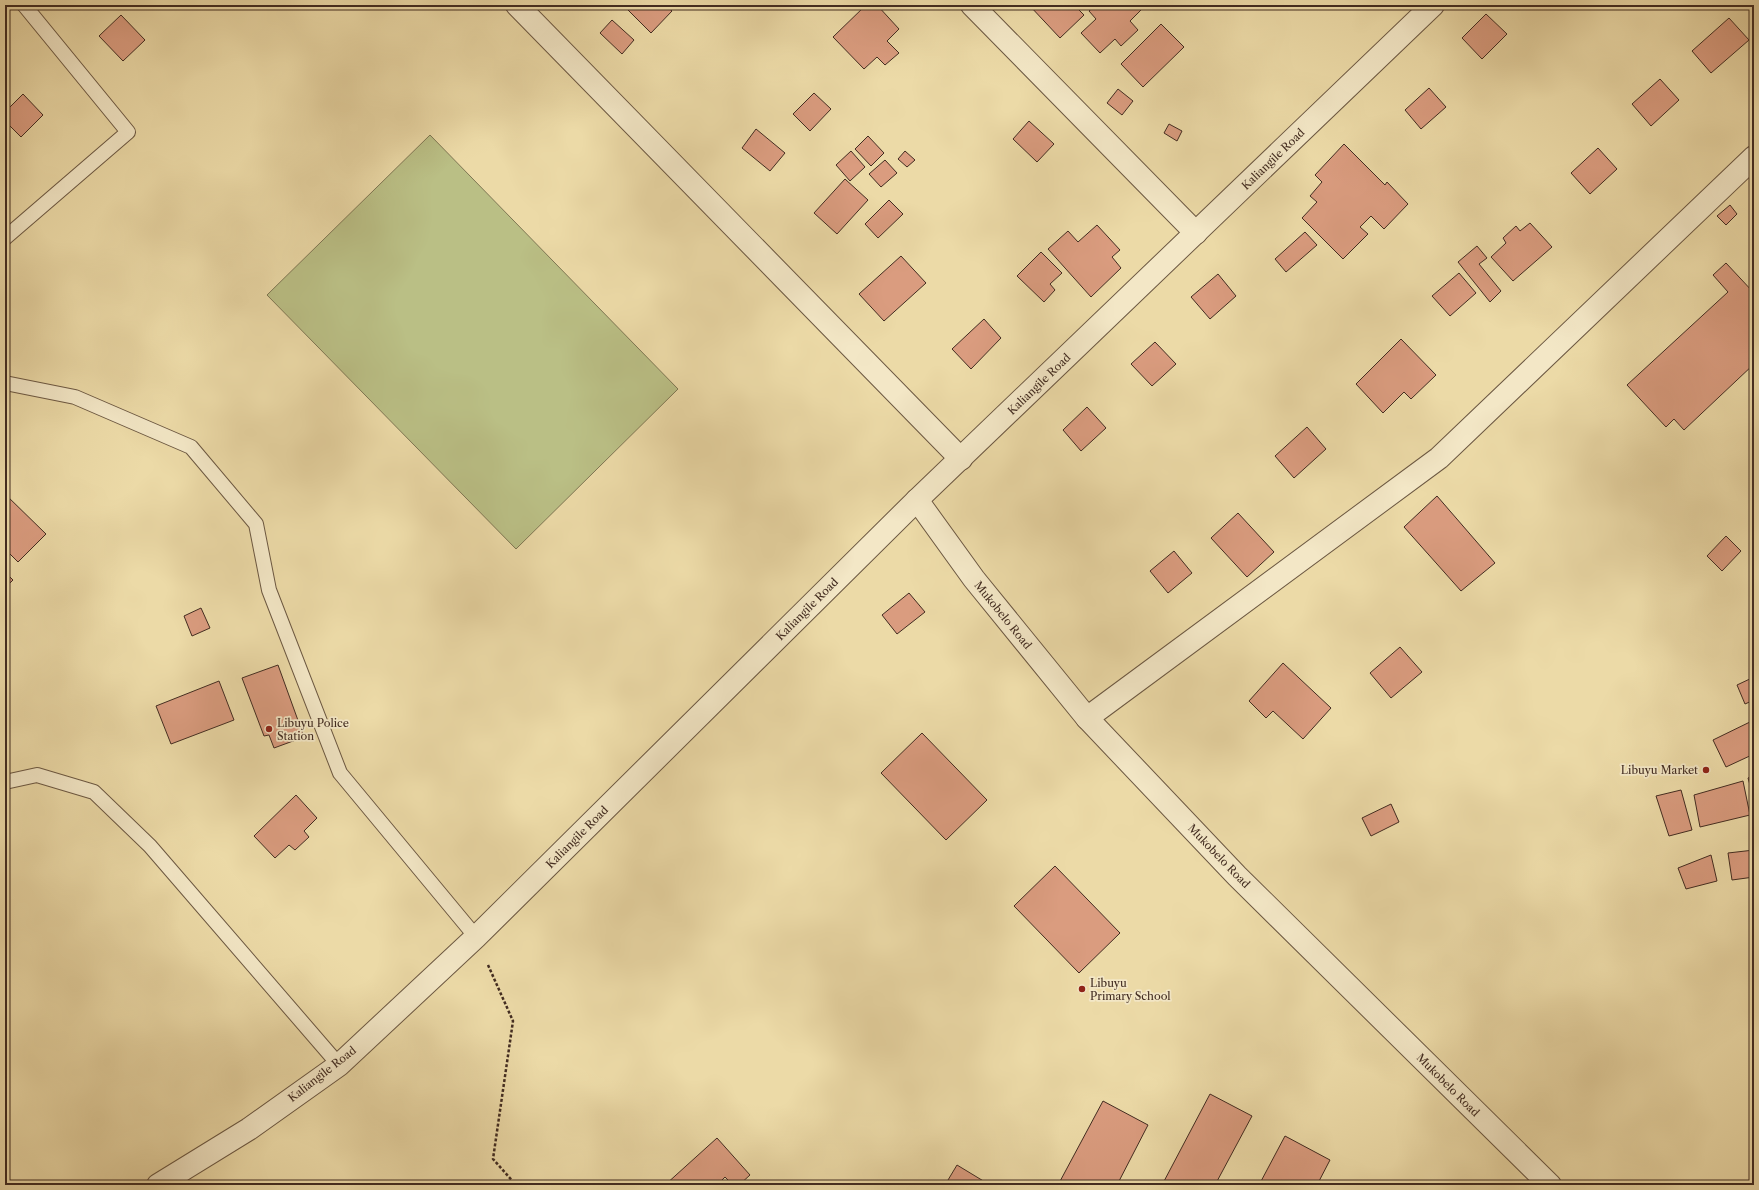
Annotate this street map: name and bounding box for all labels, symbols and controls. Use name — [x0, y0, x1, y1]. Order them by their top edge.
street label: Kaliangile Road — [1239, 125, 1308, 193]
street label: Kaliangile Road — [1005, 350, 1074, 418]
street label: Kaliangile Road — [773, 575, 841, 643]
street label: Mukobelo Road — [971, 578, 1035, 652]
place label: Libuyu Police Station — [277, 716, 349, 743]
marker: Libuyu Police Station — [264, 724, 274, 734]
place label: Libuyu Market — [1621, 763, 1698, 777]
marker: Libuyu Market — [1701, 765, 1711, 775]
street label: Kaliangile Road — [543, 803, 611, 871]
street label: Mukobelo Road — [1185, 821, 1253, 891]
place label: Libuyu Primary School — [1090, 976, 1171, 1003]
marker: Libuyu Primary School — [1077, 984, 1087, 994]
street label: Kaliangile Road — [285, 1043, 359, 1105]
street label: Mukobelo Road — [1414, 1051, 1483, 1120]

